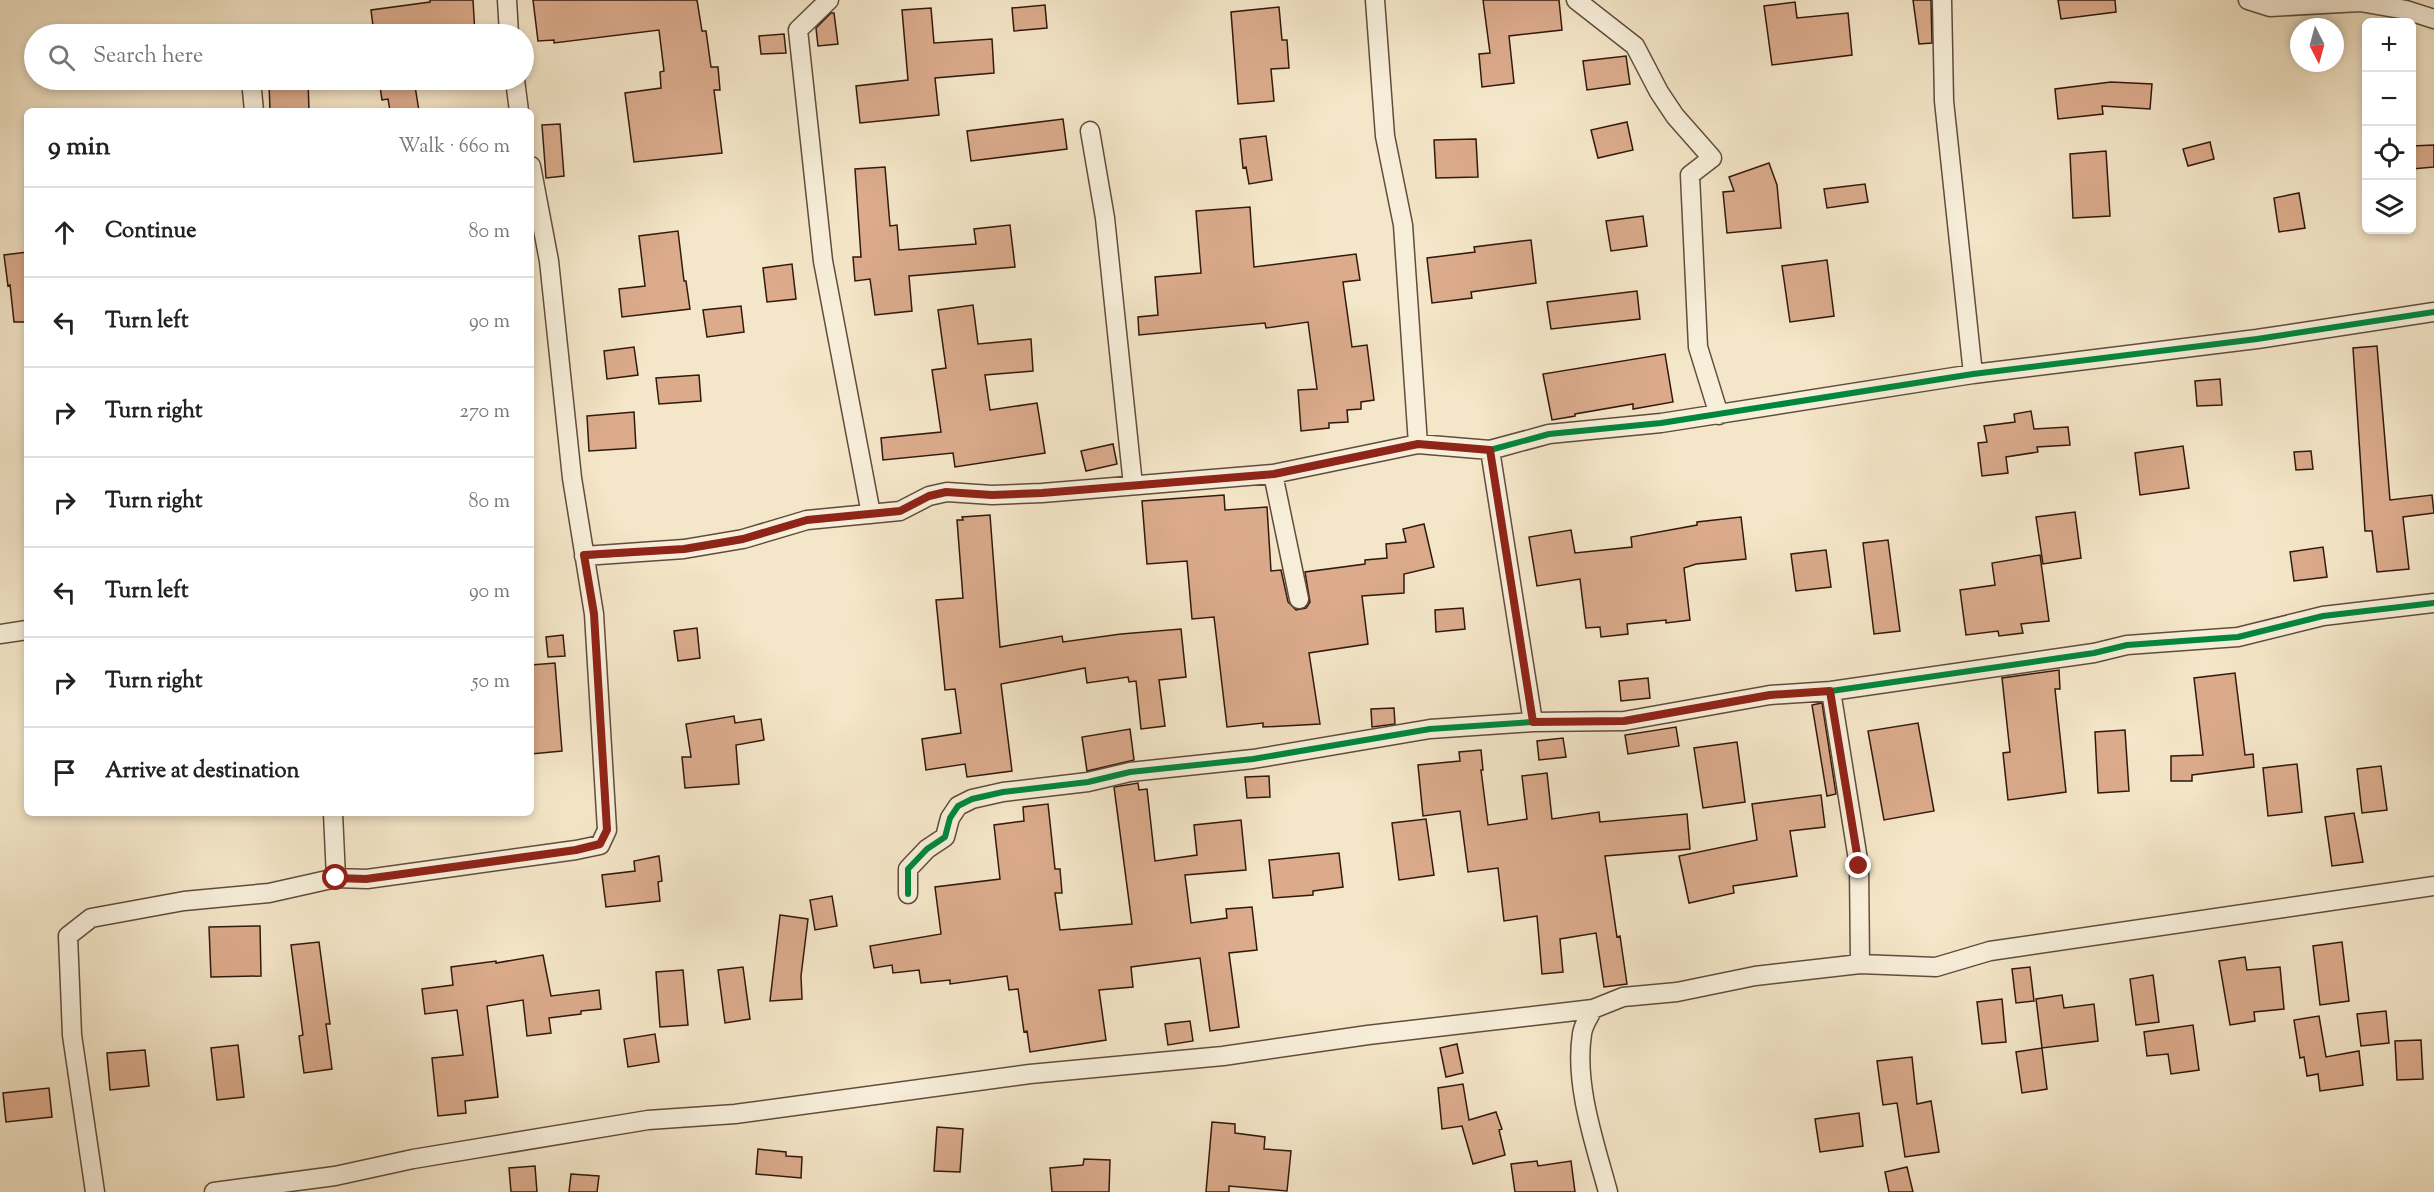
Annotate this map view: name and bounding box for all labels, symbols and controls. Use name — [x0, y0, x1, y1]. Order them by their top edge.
north arrow — [2290, 18, 2344, 72]
map controls — [2362, 18, 2416, 234]
button: + — [2362, 18, 2416, 72]
search box — [24, 24, 534, 90]
icon: search — [45, 41, 78, 74]
text: Search here — [93, 41, 203, 73]
button: − — [2362, 72, 2416, 126]
button: locate — [2362, 126, 2416, 180]
text: 9 min — [48, 129, 110, 166]
text: Walk · 660 m — [398, 133, 510, 162]
button: layers — [2362, 180, 2416, 234]
icon: ahead — [48, 216, 81, 249]
text: Continue — [105, 216, 196, 248]
text: 80 m — [469, 218, 510, 247]
icon: left — [48, 306, 81, 339]
text: Turn left — [105, 306, 188, 338]
text: 90 m — [469, 308, 510, 337]
icon: right — [48, 396, 81, 429]
text: Turn right — [105, 396, 202, 428]
text: 270 m — [460, 398, 510, 427]
icon: right — [48, 486, 81, 519]
text: Turn right — [105, 486, 202, 518]
text: 80 m — [469, 488, 510, 517]
icon: left — [48, 576, 81, 609]
text: Turn left — [105, 576, 188, 608]
text: 90 m — [469, 578, 510, 607]
icon: right — [48, 666, 81, 699]
text: Turn right — [105, 666, 202, 698]
text: 50 m — [472, 668, 510, 697]
icon: arrive — [48, 756, 81, 789]
text: Arrive at destination — [105, 756, 300, 788]
route end — [1845, 852, 1871, 878]
route start — [322, 864, 348, 890]

